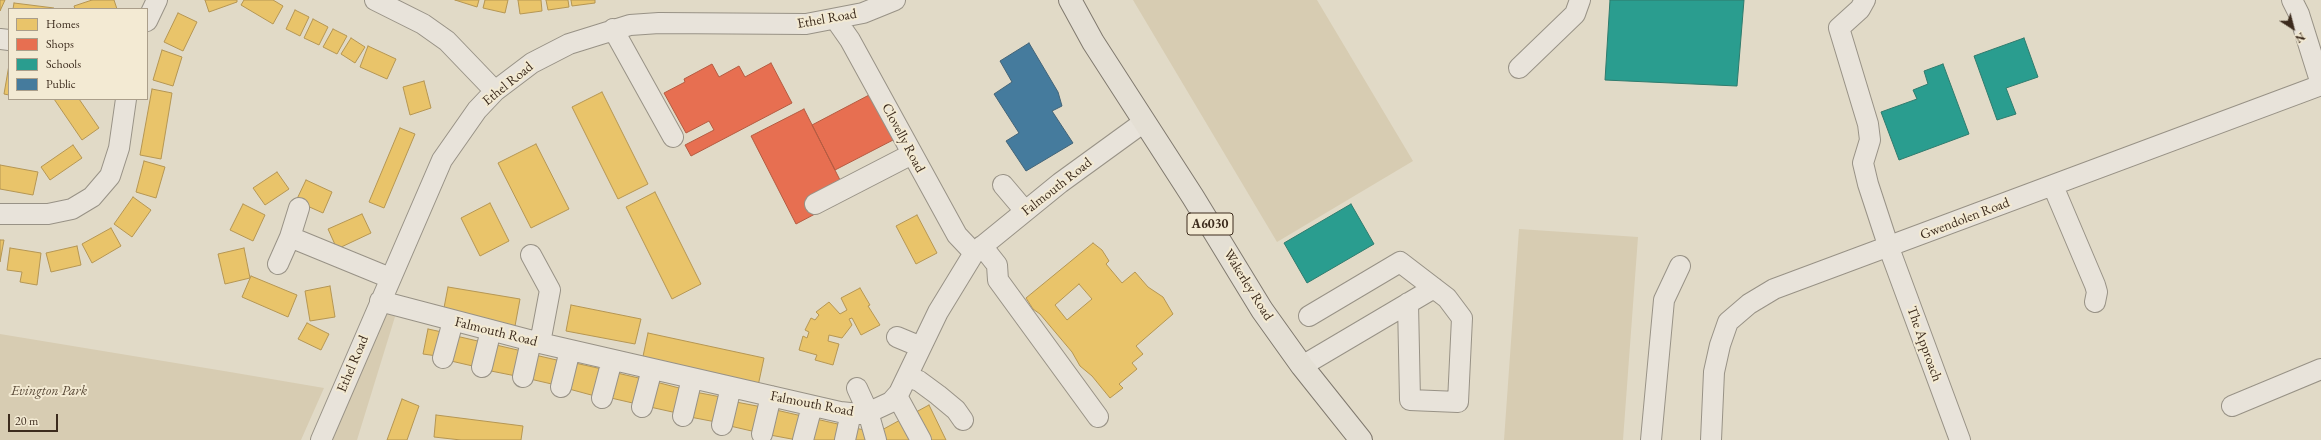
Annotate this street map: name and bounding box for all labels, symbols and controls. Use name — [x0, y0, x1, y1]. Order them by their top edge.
street label: Ethel Road — [796, 6, 858, 32]
legend — [8, 8, 148, 100]
north arrow — [2273, 8, 2313, 48]
text: Homes — [46, 16, 80, 32]
text: N — [2292, 29, 2308, 46]
text: Shops — [46, 36, 74, 52]
text: Schools — [46, 56, 81, 72]
street label: Ethel Road — [479, 59, 537, 109]
text: Public — [46, 76, 76, 92]
street label: Clovelly Road — [878, 100, 928, 176]
street label: Falmouth Road — [1018, 154, 1096, 220]
street label: Gwendolen Road — [1918, 194, 2012, 244]
road number: A6030 — [1187, 213, 1233, 235]
street label: Wakerley Road — [1219, 246, 1277, 324]
street label: The Approach — [1903, 304, 1945, 384]
street label: Falmouth Road — [453, 314, 539, 350]
street label: Ethel Road — [334, 333, 372, 395]
park label: Evington Park — [11, 383, 87, 399]
street label: Falmouth Road — [769, 388, 855, 420]
scale bar — [10, 406, 60, 432]
text: 20 m — [15, 413, 38, 429]

